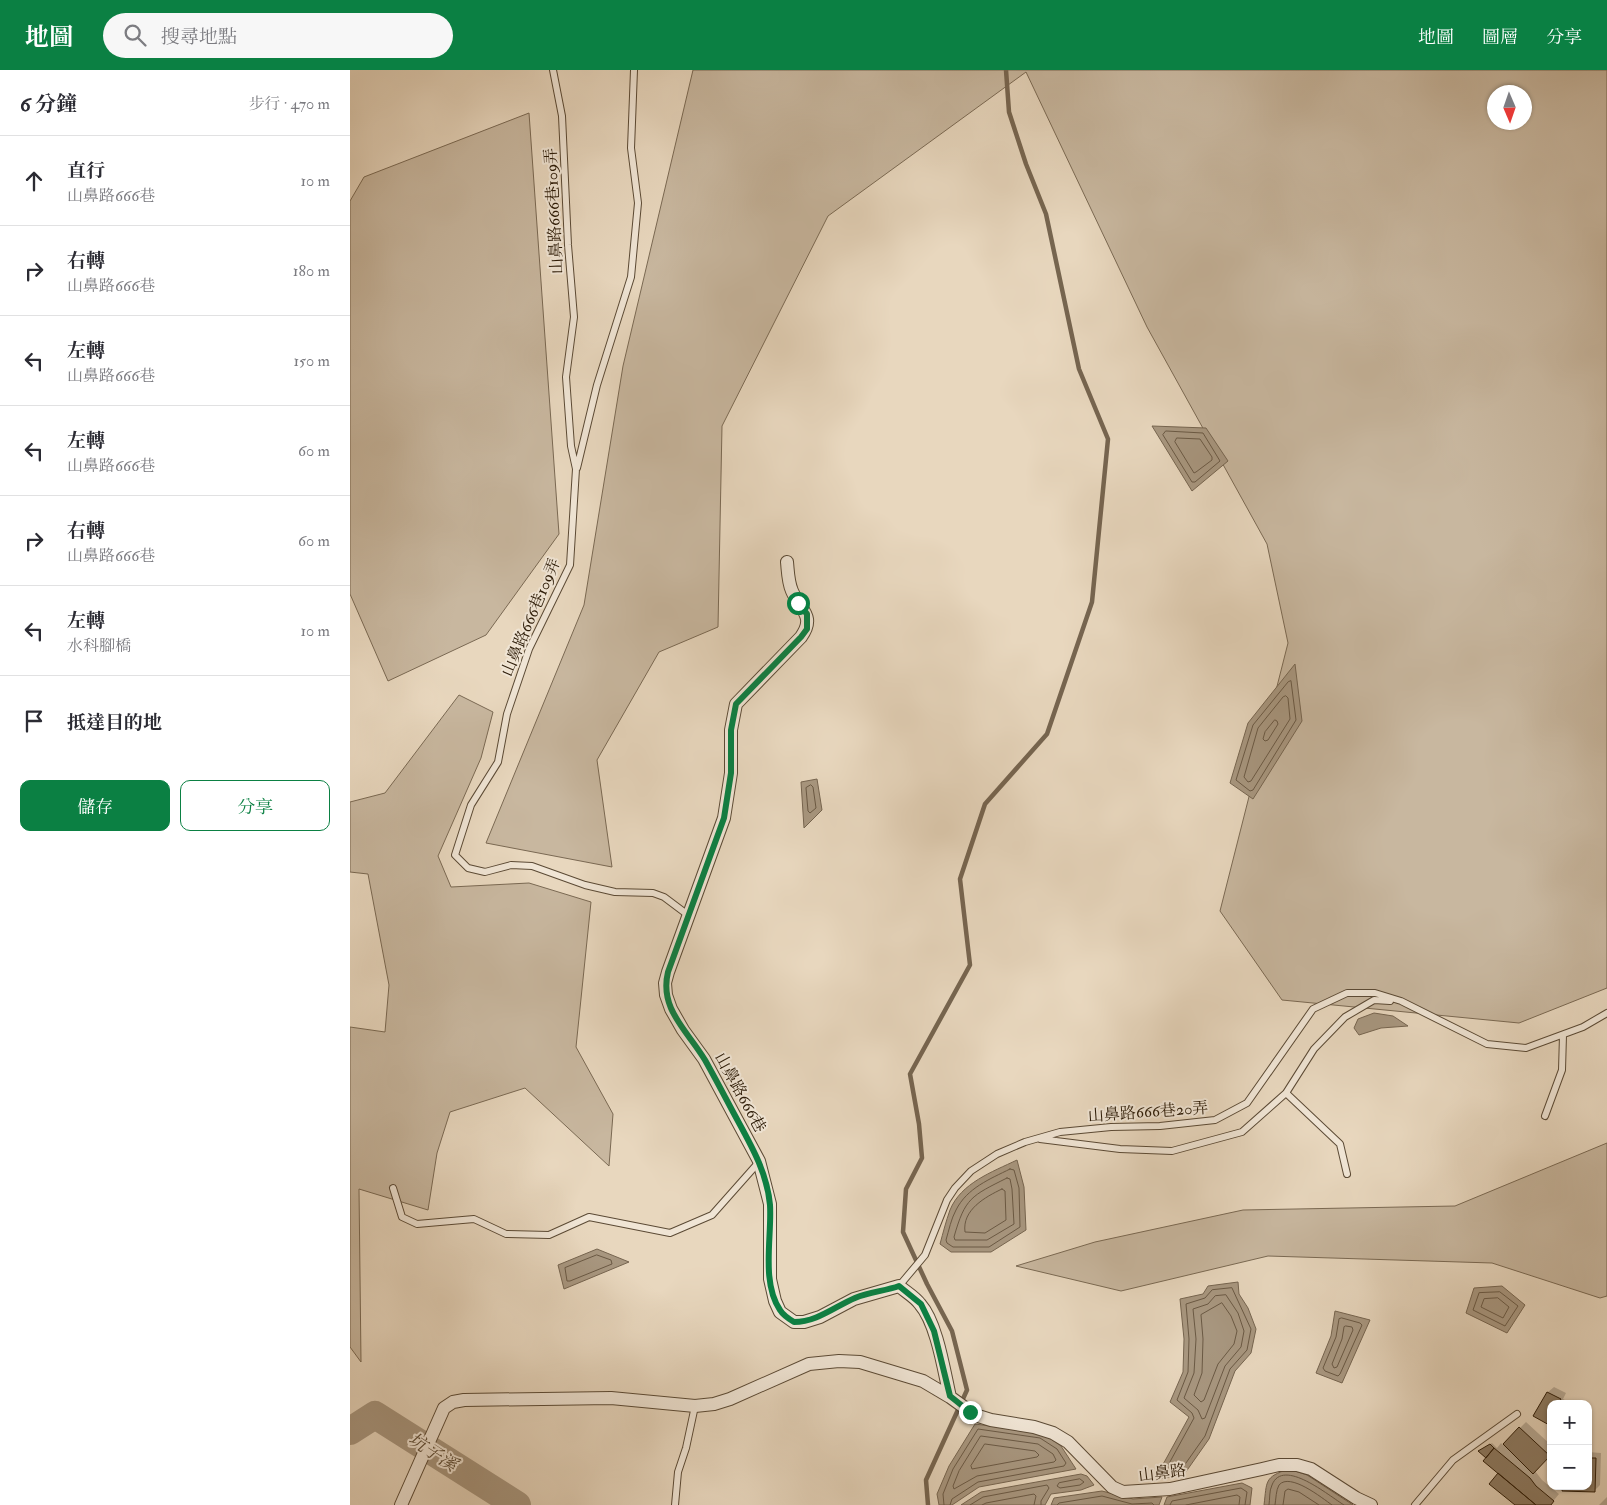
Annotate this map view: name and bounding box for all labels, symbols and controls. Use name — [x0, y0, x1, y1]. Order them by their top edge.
search box — [103, 13, 453, 58]
icon: search — [121, 21, 149, 49]
text: 地圖 — [25, 22, 73, 53]
text: 搜尋地點 — [161, 25, 237, 49]
text: 地圖 — [1418, 26, 1454, 49]
text: 圖層 — [1482, 26, 1518, 49]
text: 分享 — [1546, 26, 1582, 49]
north arrow — [1487, 85, 1532, 130]
text: 6 分鐘 — [20, 91, 77, 118]
text: 步行 · 470 m — [249, 94, 330, 114]
street label: 山鼻路666巷109弄 — [541, 147, 567, 274]
text: 直行 — [67, 159, 105, 183]
icon: ahead — [20, 167, 48, 195]
text: 10 m — [300, 171, 330, 191]
text: 山鼻路666巷 — [67, 186, 155, 206]
text: 右轉 — [67, 249, 105, 273]
icon: right — [20, 257, 48, 285]
text: 180 m — [293, 261, 330, 281]
text: 山鼻路666巷 — [67, 276, 155, 296]
text: 左轉 — [67, 339, 105, 363]
icon: left — [20, 347, 48, 375]
text: 150 m — [293, 351, 330, 371]
text: 山鼻路666巷 — [67, 366, 155, 386]
text: 左轉 — [67, 429, 105, 453]
icon: left — [20, 437, 48, 465]
text: 60 m — [298, 441, 330, 461]
text: 山鼻路666巷 — [67, 456, 155, 476]
text: 右轉 — [67, 519, 105, 543]
icon: right — [20, 527, 48, 555]
text: 60 m — [298, 531, 330, 551]
text: 山鼻路666巷 — [67, 546, 155, 566]
street label: 山鼻路666巷109弄 — [497, 555, 565, 679]
route start — [787, 592, 810, 615]
text: 左轉 — [67, 609, 105, 633]
icon: left — [20, 617, 48, 645]
text: 10 m — [300, 621, 330, 641]
text: 水科腳橋 — [67, 636, 131, 656]
icon: arrive — [20, 707, 48, 735]
text: 抵達目的地 — [67, 711, 162, 735]
button: 儲存 — [20, 780, 170, 831]
button: 分享 — [180, 780, 330, 831]
street label: 山鼻路666巷 — [710, 1049, 770, 1136]
street label: 山鼻路666巷20弄 — [1087, 1098, 1209, 1126]
map controls — [1547, 1400, 1592, 1490]
button: + — [1547, 1400, 1592, 1445]
route end — [959, 1401, 982, 1424]
water label: 坑子溪 — [404, 1428, 463, 1478]
button: − — [1547, 1445, 1592, 1490]
street label: 山鼻路 — [1137, 1460, 1187, 1486]

